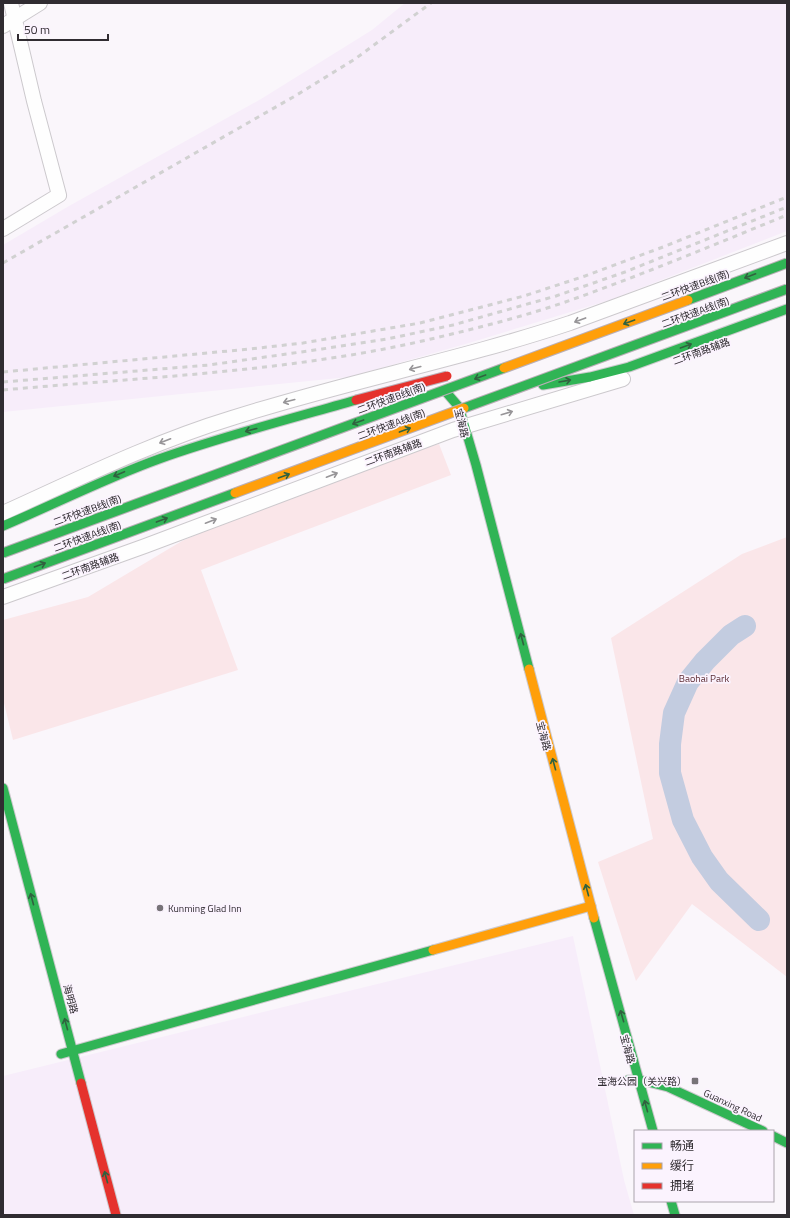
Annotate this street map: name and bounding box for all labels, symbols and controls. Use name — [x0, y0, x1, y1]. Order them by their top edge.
scale bar — [18, 16, 108, 42]
text: 50 m — [24, 20, 50, 39]
street label: 二环快速B线(南) — [659, 266, 732, 305]
one-way arrow — [745, 273, 757, 281]
street label: 二环快速A线(南) — [659, 293, 732, 332]
one-way arrow — [574, 316, 586, 324]
one-way arrow — [623, 318, 635, 326]
street label: 二环南路辅路 — [670, 334, 732, 369]
one-way arrow — [680, 341, 692, 349]
one-way arrow — [409, 365, 422, 373]
one-way arrow — [475, 373, 487, 381]
one-way arrow — [558, 377, 571, 385]
street label: 二环快速B线(南) — [355, 379, 428, 418]
one-way arrow — [283, 398, 296, 405]
street label: 二环快速A线(南) — [355, 405, 428, 444]
street label: 宝海路 — [451, 407, 472, 439]
one-way arrow — [501, 409, 514, 416]
one-way arrow — [353, 418, 365, 426]
one-way arrow — [399, 426, 411, 434]
one-way arrow — [245, 427, 258, 435]
street label: 二环南路辅路 — [362, 435, 424, 470]
one-way arrow — [160, 438, 172, 446]
one-way arrow — [114, 471, 126, 479]
one-way arrow — [277, 471, 289, 479]
one-way arrow — [326, 471, 338, 479]
street label: 二环快速B线(南) — [51, 491, 124, 530]
one-way arrow — [155, 516, 167, 524]
street label: 二环快速A线(南) — [51, 517, 124, 556]
one-way arrow — [204, 517, 216, 525]
street label: 二环南路辅路 — [59, 549, 121, 584]
one-way arrow — [33, 561, 45, 569]
one-way arrow — [517, 632, 525, 645]
park label: Baohai Park — [679, 671, 729, 686]
street label: 宝海路 — [532, 720, 555, 753]
one-way arrow — [550, 758, 558, 771]
one-way arrow — [583, 884, 590, 897]
one-way arrow — [28, 893, 36, 906]
place label: Kunming Glad Inn — [168, 901, 242, 916]
marker: Kunming Glad Inn — [155, 903, 165, 913]
street label: 海明路 — [59, 983, 82, 1016]
one-way arrow — [618, 1009, 625, 1022]
one-way arrow — [62, 1018, 69, 1031]
street label: 宝海路 — [616, 1033, 639, 1066]
place label: 宝海公园（关兴路） — [597, 1074, 687, 1089]
marker: 宝海公园（关兴路） — [690, 1076, 700, 1086]
street label: Guanxing Road — [701, 1085, 764, 1126]
one-way arrow — [642, 1099, 649, 1112]
legend — [634, 1130, 774, 1202]
text: 畅通 — [670, 1136, 694, 1155]
text: 缓行 — [670, 1156, 694, 1175]
one-way arrow — [102, 1171, 109, 1184]
text: 拥堵 — [670, 1176, 694, 1195]

